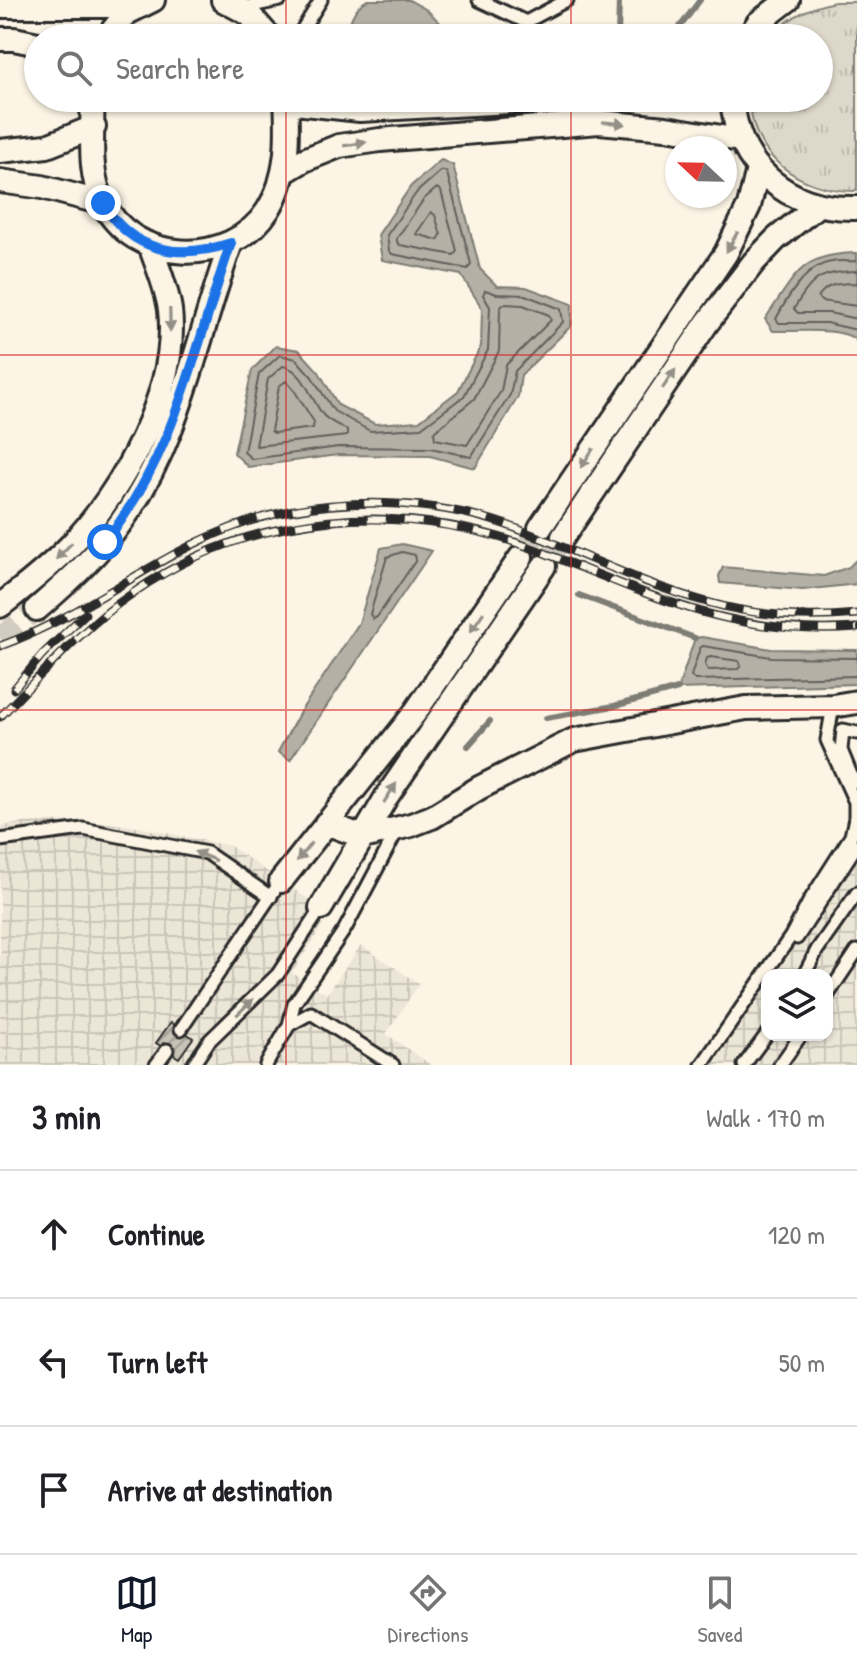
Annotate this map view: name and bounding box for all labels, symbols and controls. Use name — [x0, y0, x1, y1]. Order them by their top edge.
search box — [24, 24, 833, 112]
icon: search — [52, 46, 96, 90]
text: Search here — [116, 48, 244, 88]
one-way arrow — [602, 117, 627, 130]
north arrow — [665, 136, 737, 208]
one-way arrow — [343, 137, 368, 150]
route end — [85, 185, 121, 221]
one-way arrow — [725, 231, 739, 253]
one-way arrow — [164, 308, 176, 333]
one-way arrow — [661, 368, 676, 390]
one-way arrow — [580, 447, 595, 469]
route start — [87, 524, 123, 560]
one-way arrow — [56, 541, 74, 560]
one-way arrow — [470, 611, 485, 632]
one-way arrow — [382, 782, 397, 804]
one-way arrow — [297, 842, 313, 862]
one-way arrow — [193, 849, 216, 862]
map controls — [761, 969, 833, 1041]
button: layers — [761, 969, 833, 1041]
one-way arrow — [235, 998, 254, 1017]
text: 3 min — [32, 1094, 101, 1140]
text: Walk · 170 m — [706, 1100, 825, 1135]
icon: ahead — [32, 1212, 76, 1256]
text: Continue — [108, 1214, 205, 1254]
text: 120 m — [768, 1217, 825, 1252]
icon: left — [32, 1340, 76, 1384]
text: Turn left — [108, 1342, 207, 1382]
text: 50 m — [779, 1345, 825, 1380]
icon: arrive — [32, 1468, 76, 1512]
text: Arrive at destination — [108, 1470, 333, 1510]
tab: Map — [115, 1571, 159, 1649]
tab: Directions — [388, 1571, 469, 1649]
tab: Saved — [698, 1571, 742, 1649]

